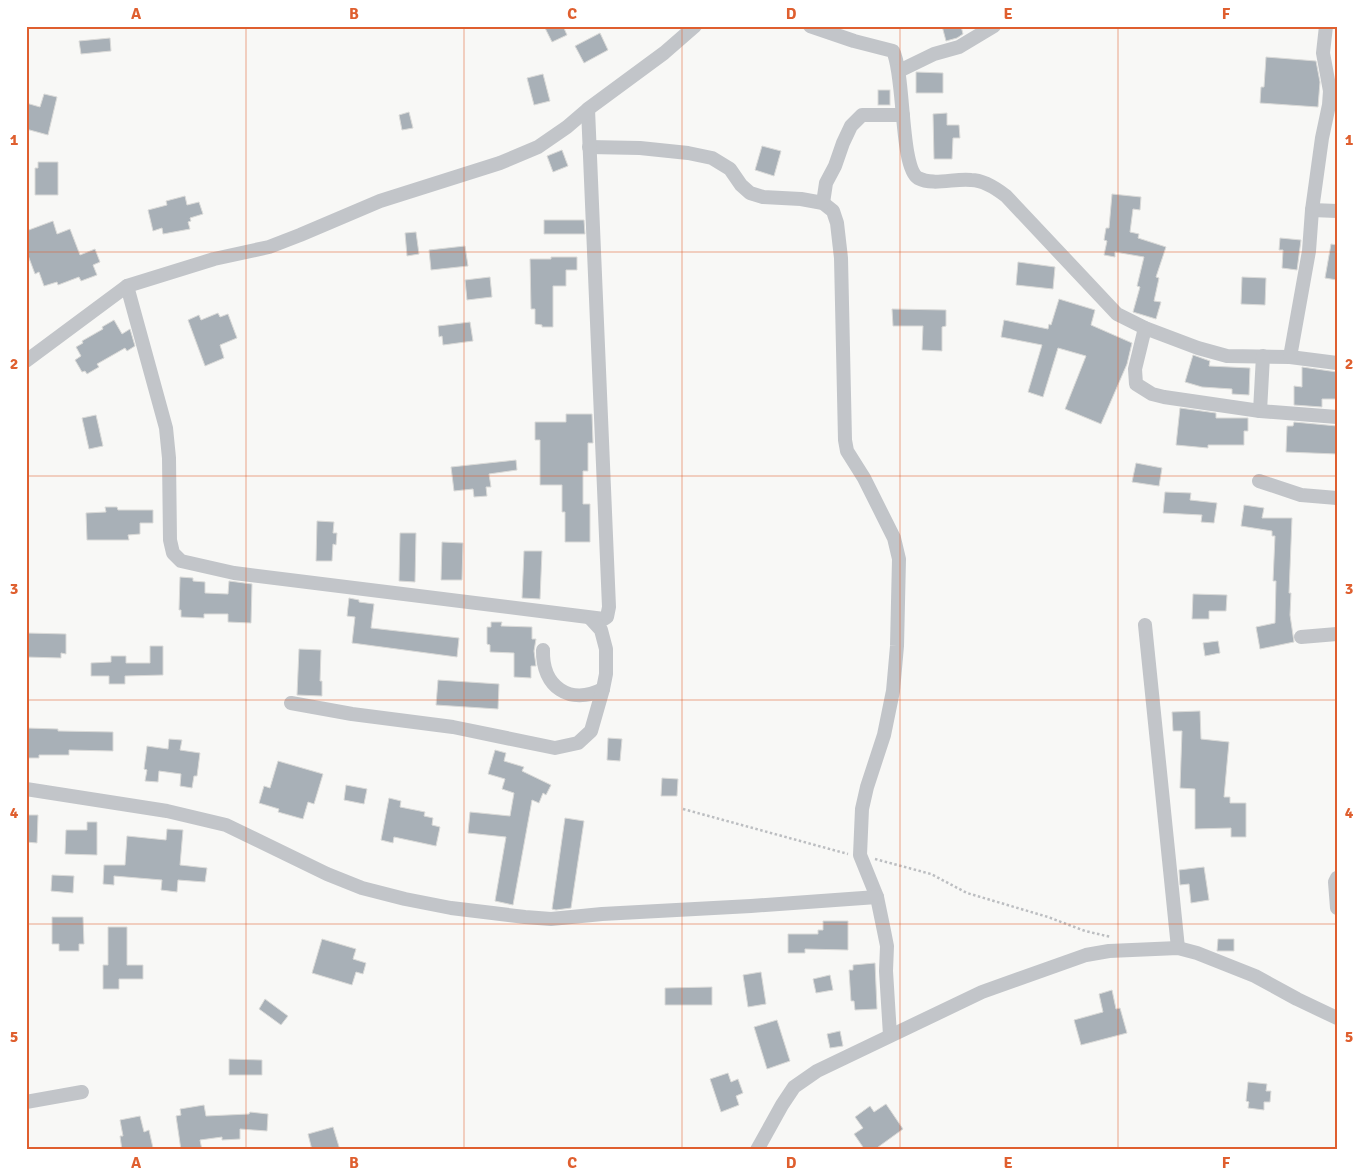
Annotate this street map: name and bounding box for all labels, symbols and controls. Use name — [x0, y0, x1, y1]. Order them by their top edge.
text: A — [131, 4, 142, 24]
text: B — [349, 4, 359, 24]
text: C — [567, 4, 577, 24]
text: D — [786, 4, 797, 24]
text: E — [1003, 4, 1013, 24]
text: F — [1222, 4, 1231, 24]
text: 1 — [10, 130, 19, 150]
text: 1 — [1345, 130, 1354, 150]
text: 2 — [10, 354, 18, 374]
text: 2 — [1345, 354, 1353, 374]
text: 3 — [10, 579, 18, 599]
text: 3 — [1345, 579, 1353, 599]
text: 4 — [10, 803, 19, 823]
text: 4 — [1345, 803, 1354, 823]
text: 5 — [10, 1027, 18, 1047]
text: 5 — [1345, 1027, 1353, 1047]
text: A — [131, 1153, 142, 1173]
text: B — [349, 1153, 359, 1173]
text: C — [567, 1153, 577, 1173]
text: D — [786, 1153, 797, 1173]
text: E — [1003, 1153, 1013, 1173]
text: F — [1222, 1153, 1231, 1173]

